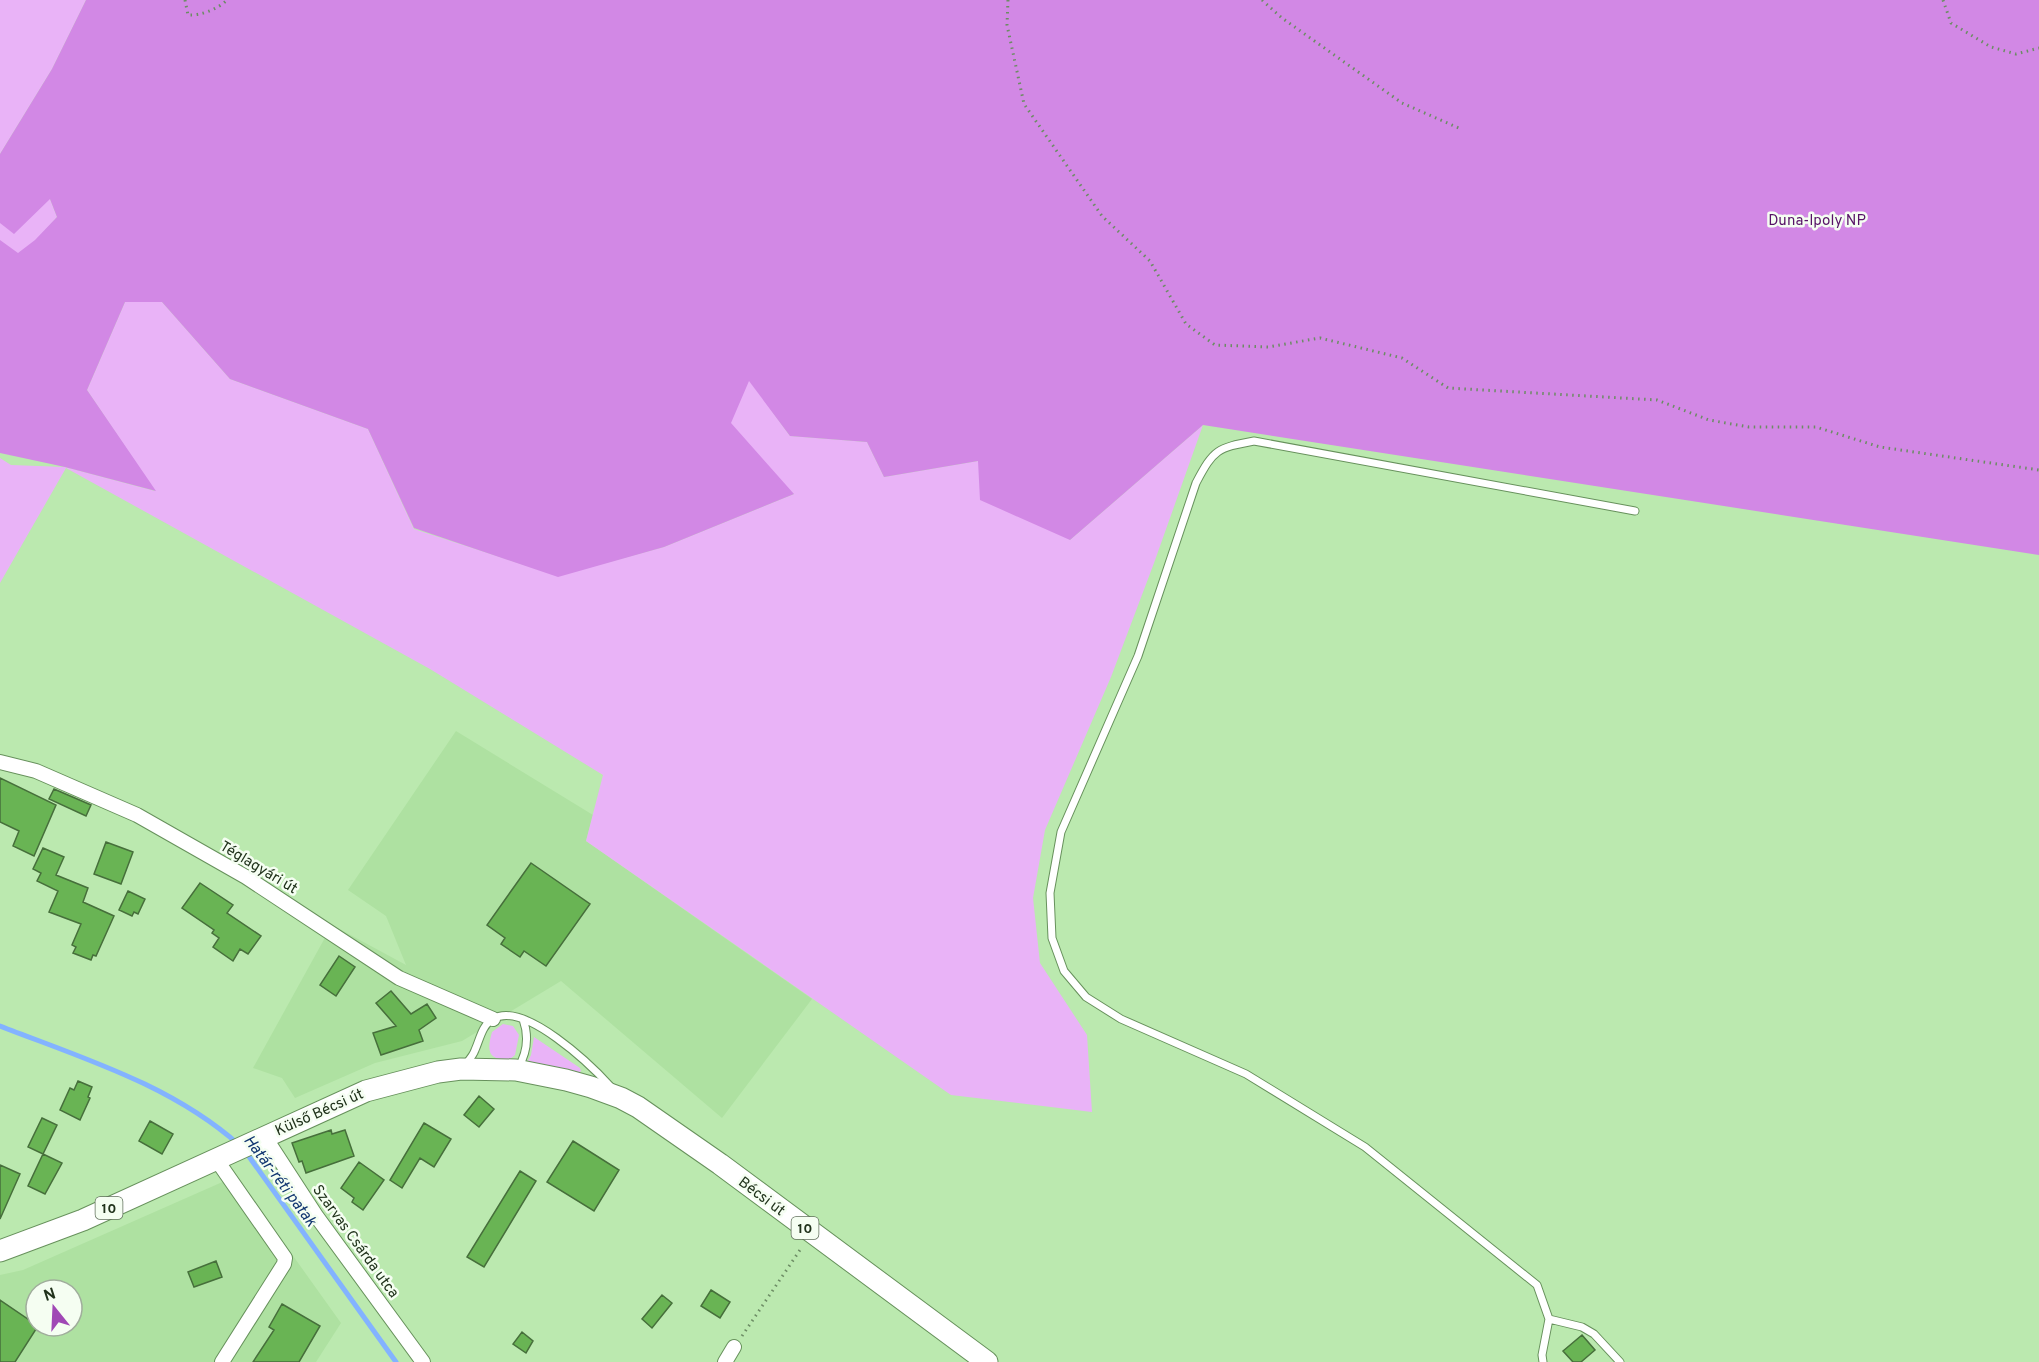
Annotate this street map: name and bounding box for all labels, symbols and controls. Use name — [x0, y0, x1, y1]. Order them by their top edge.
park label: Duna-Ipoly NP — [1768, 212, 1866, 231]
street label: Téglagyári út — [216, 838, 301, 899]
street label: Külső Bécsi út — [272, 1085, 367, 1141]
water label: Határ-réti patak — [238, 1131, 321, 1232]
street label: Bécsi út — [734, 1173, 788, 1221]
street label: Szarvas Csárda utca — [307, 1182, 402, 1302]
road number: 10 — [96, 1197, 122, 1219]
road number: 10 — [792, 1217, 818, 1239]
north arrow — [24, 1278, 84, 1338]
text: N — [41, 1284, 59, 1307]

